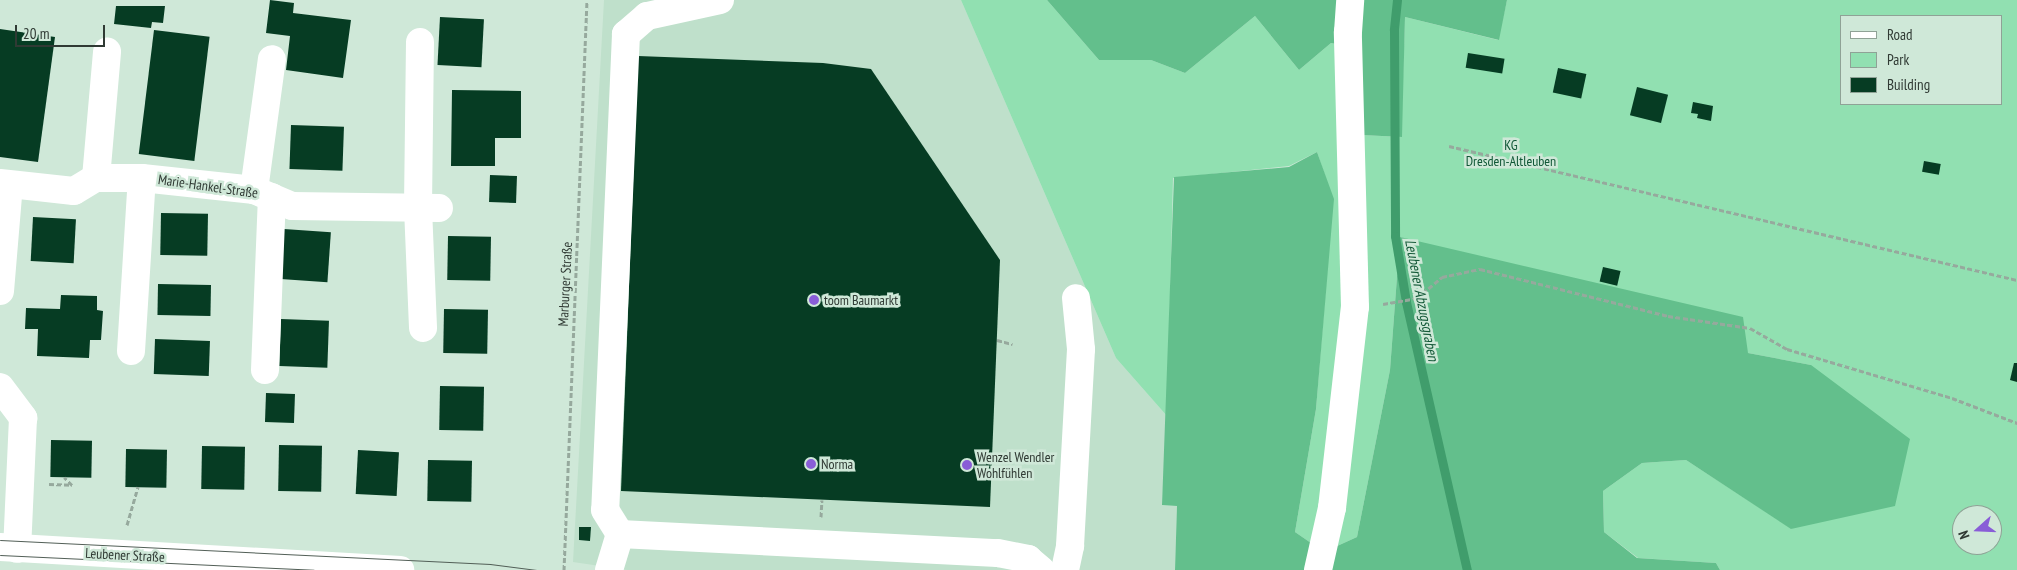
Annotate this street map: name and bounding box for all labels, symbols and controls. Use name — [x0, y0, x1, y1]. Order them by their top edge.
scale bar — [18, 15, 108, 47]
legend — [1840, 15, 2002, 105]
text: 20 m — [23, 24, 49, 43]
text: Road — [1887, 25, 1913, 44]
text: Park — [1887, 50, 1909, 69]
text: Building — [1887, 75, 1930, 94]
park label: KG Dresden-Altleuben — [1466, 137, 1556, 170]
street label: Marie-Hankel-Straße — [157, 171, 259, 201]
water label: Leubener Abzugsgraben — [1401, 238, 1443, 362]
street label: Marburger Straße — [554, 241, 576, 327]
place label: toom Baumarkt — [824, 292, 898, 308]
marker: toom Baumarkt — [808, 294, 820, 306]
place label: Wenzel Wendler Wohlfühlen — [977, 449, 1054, 482]
place label: Norma — [821, 456, 853, 472]
marker: Norma — [805, 458, 817, 470]
marker: Wenzel Wendler Wohlfühlen — [961, 459, 973, 471]
north arrow — [1952, 505, 2002, 555]
text: N — [1954, 528, 1974, 541]
street label: Leubener Straße — [85, 545, 165, 565]

